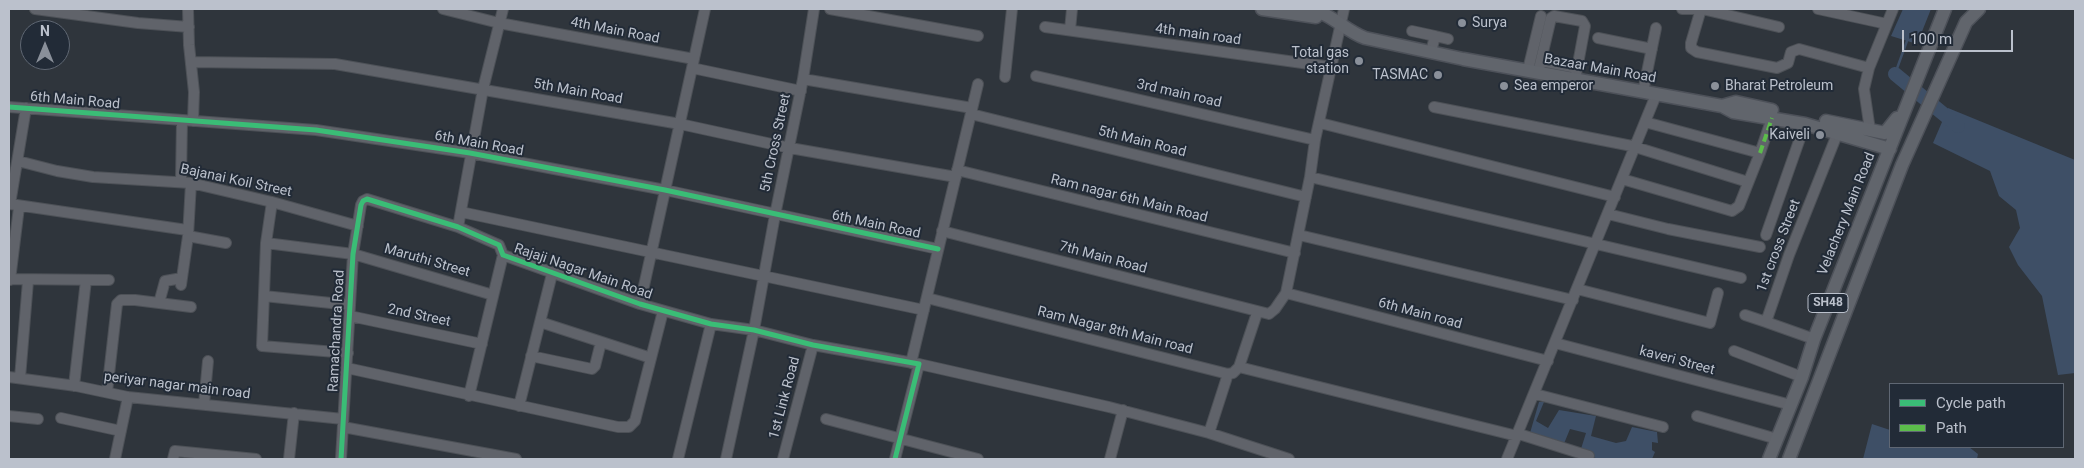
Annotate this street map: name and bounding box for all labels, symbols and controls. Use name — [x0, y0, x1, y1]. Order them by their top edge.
street label: 4th Main Road — [569, 14, 661, 48]
place label: Surya — [1472, 15, 1507, 31]
marker: Surya — [1456, 17, 1468, 29]
north arrow — [20, 20, 70, 70]
scale bar — [1904, 20, 2015, 52]
street label: 4th main road — [1154, 21, 1242, 49]
text: N — [40, 23, 50, 39]
text: 100 m — [1910, 30, 1952, 48]
place label: Total gas station — [1292, 45, 1349, 78]
street label: Bazaar Main Road — [1543, 51, 1657, 87]
marker: Total gas station — [1353, 55, 1365, 67]
place label: TASMAC — [1372, 67, 1428, 83]
marker: TASMAC — [1432, 69, 1444, 81]
street label: 5th Main Road — [532, 76, 624, 108]
street label: 3rd main road — [1135, 76, 1223, 112]
place label: Sea emperor — [1514, 78, 1593, 94]
place label: Bharat Petroleum — [1725, 78, 1833, 94]
marker: Sea emperor — [1498, 80, 1510, 92]
marker: Bharat Petroleum — [1709, 80, 1721, 92]
street label: 6th Main Road — [29, 89, 121, 113]
street label: 5th Cross Street — [757, 92, 795, 194]
street label: 5th Main Road — [1096, 123, 1188, 161]
place label: Kaiveli — [1769, 127, 1810, 143]
street label: 6th Main Road — [433, 128, 525, 160]
marker: Kaiveli — [1814, 129, 1826, 141]
street label: Velachery Main Road — [1815, 150, 1879, 278]
street label: Bajanai Koil Street — [179, 161, 293, 201]
street label: Ram nagar 6th Main Road — [1049, 171, 1209, 227]
street label: 1st cross Street — [1754, 197, 1804, 295]
street label: 6th Main Road — [830, 207, 922, 243]
street label: 7th Main Road — [1057, 238, 1149, 278]
street label: Rajaji Nagar Main Road — [512, 240, 654, 304]
street label: Maruthi Street — [382, 241, 472, 281]
street label: Ramachandra Road — [325, 270, 349, 392]
road number: SH48 — [1808, 294, 1848, 312]
street label: 6th Main road — [1376, 295, 1464, 333]
street label: 2nd Street — [386, 301, 452, 331]
street label: Ram Nagar 8th Main road — [1036, 304, 1194, 358]
street label: kaveri Street — [1638, 343, 1716, 379]
street label: 1st Link Road — [766, 355, 804, 441]
street label: periyar nagar main road — [103, 369, 251, 403]
legend — [1889, 383, 2064, 448]
text: Cycle path — [1936, 394, 2006, 412]
text: Path — [1936, 419, 1967, 437]

